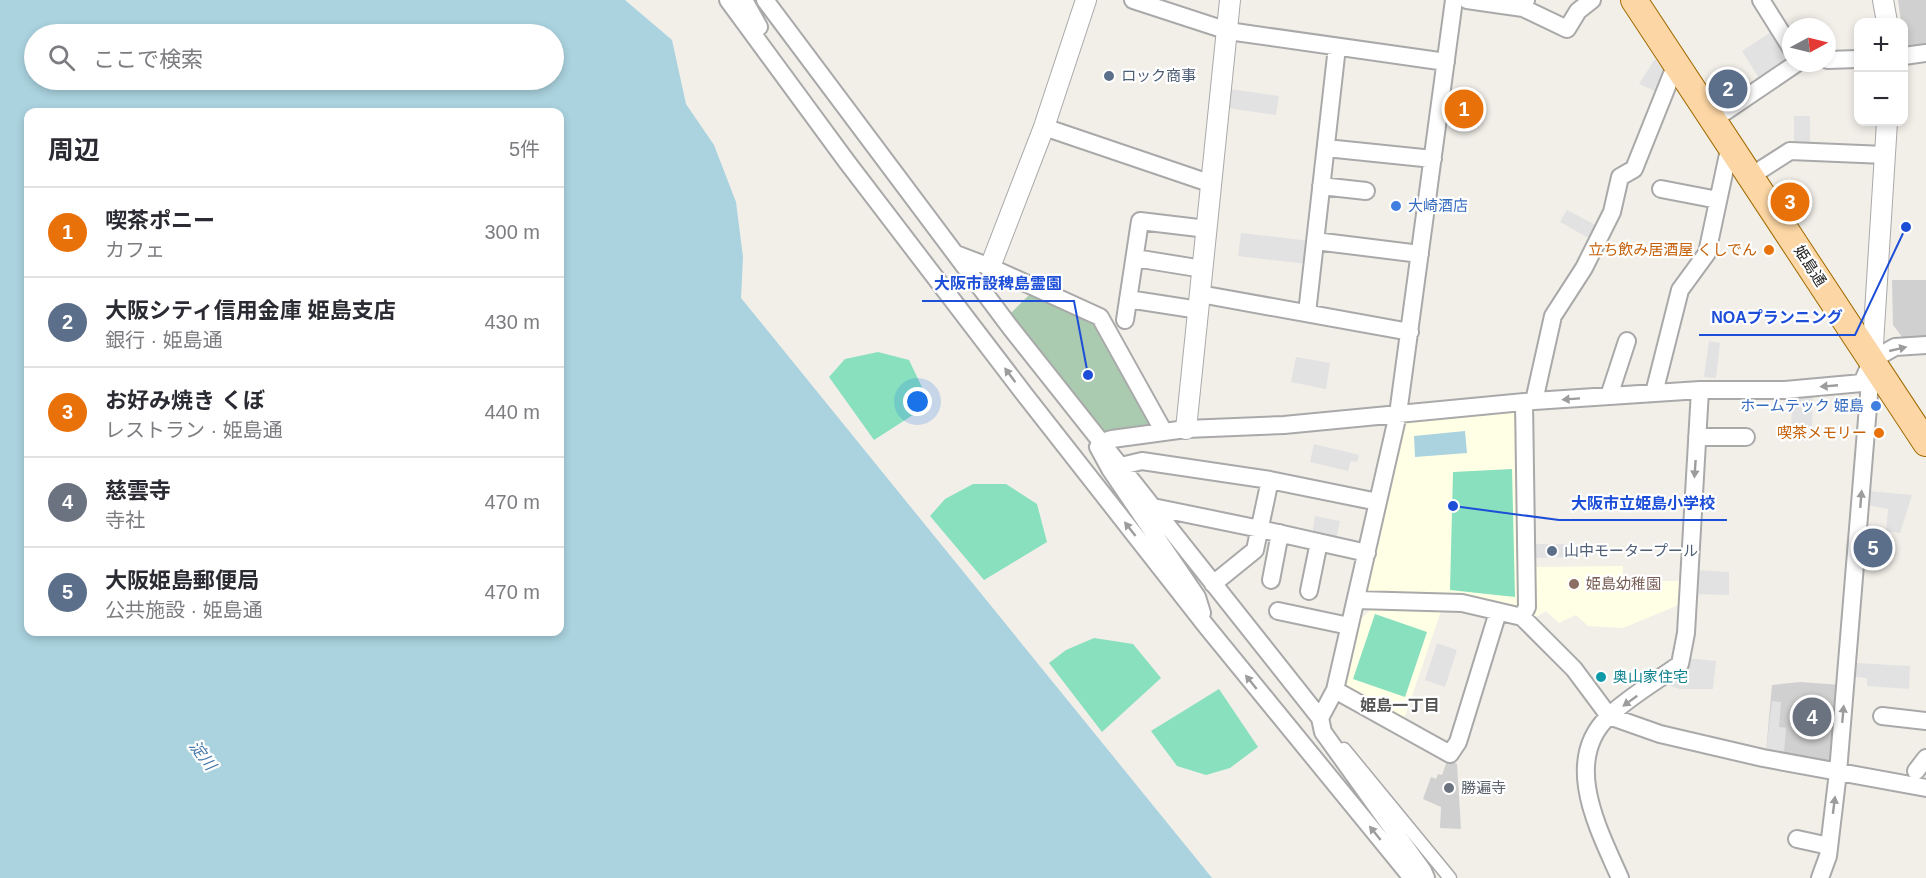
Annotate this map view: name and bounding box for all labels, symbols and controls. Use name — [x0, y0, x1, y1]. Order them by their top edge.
north arrow — [1782, 18, 1836, 72]
map controls — [1854, 18, 1908, 126]
button: + — [1854, 18, 1908, 72]
search box — [24, 24, 564, 90]
icon: search — [45, 41, 78, 74]
text: ここで検索 — [93, 47, 203, 72]
pin: 2 — [1708, 66, 1748, 112]
place label: ロック商事 — [1121, 67, 1196, 84]
marker: ロック商事 — [1102, 69, 1116, 83]
button: − — [1854, 72, 1908, 126]
pin: 1 — [1444, 86, 1484, 132]
text: 周辺 — [48, 135, 100, 165]
text: 5件 — [509, 138, 540, 160]
pin: 3 — [1770, 180, 1810, 224]
place label: 大崎酒店 — [1408, 197, 1468, 214]
marker: 大崎酒店 — [1389, 199, 1403, 213]
text: 喫茶ポニー — [105, 208, 215, 233]
text: 1 — [62, 221, 73, 243]
text: 300 m — [484, 221, 540, 243]
text: カフェ — [105, 239, 165, 261]
place label: 立ち飲み居酒屋 くしでん — [1588, 241, 1757, 258]
street label: 姫島通 — [1791, 242, 1830, 289]
marker: 立ち飲み居酒屋 くしでん — [1762, 243, 1776, 257]
callout: 大阪市設稗島霊園 — [922, 267, 1074, 301]
text: 大阪市設稗島霊園 — [934, 275, 1062, 292]
text: 大阪シティ信用金庫 姫島支店 — [105, 298, 396, 323]
callout: NOAプランニング — [1699, 301, 1855, 335]
text: NOAプランニング — [1711, 308, 1843, 326]
text: 2 — [62, 311, 73, 333]
text: 430 m — [484, 311, 540, 333]
text: 銀行 · 姫島通 — [105, 329, 223, 351]
one-way arrow — [1889, 343, 1907, 353]
one-way arrow — [1004, 368, 1016, 383]
one-way arrow — [1819, 381, 1838, 391]
your location — [903, 387, 932, 416]
text: お好み焼き くぼ — [105, 388, 265, 413]
one-way arrow — [1562, 394, 1581, 403]
place label: ホームテック 姫島 — [1740, 397, 1864, 414]
marker: ホームテック 姫島 — [1869, 399, 1883, 413]
text: 3 — [62, 401, 73, 423]
text: 440 m — [484, 401, 540, 423]
text: レストラン · 姫島通 — [105, 419, 283, 441]
place label: 喫茶メモリー — [1777, 424, 1867, 441]
marker: 喫茶メモリー — [1872, 426, 1886, 440]
one-way arrow — [1690, 459, 1699, 478]
text: 慈雲寺 — [105, 478, 171, 503]
callout: 大阪市立姫島小学校 — [1559, 486, 1727, 520]
one-way arrow — [1856, 489, 1865, 508]
text: 4 — [62, 491, 73, 513]
text: 470 m — [484, 491, 540, 513]
text: 大阪市立姫島小学校 — [1571, 495, 1715, 512]
text: 寺社 — [105, 509, 145, 531]
one-way arrow — [1123, 521, 1136, 537]
pin: 5 — [1854, 526, 1892, 570]
place label: 山中モータープール — [1564, 542, 1698, 559]
marker: 山中モータープール — [1545, 544, 1559, 558]
text: 大阪姫島郵便局 — [105, 568, 259, 593]
place label: 姫島幼稚園 — [1586, 575, 1661, 592]
marker: 姫島幼稚園 — [1567, 577, 1581, 591]
text: 5 — [62, 581, 73, 603]
text: 470 m — [484, 581, 540, 603]
text: 公共施設 · 姫島通 — [105, 599, 263, 621]
place label: 奥山家住宅 — [1613, 668, 1688, 685]
marker: 奥山家住宅 — [1594, 670, 1608, 684]
one-way arrow — [1245, 674, 1258, 690]
pin: 4 — [1792, 694, 1832, 740]
one-way arrow — [1622, 695, 1638, 707]
district label: 姫島一丁目 — [1360, 697, 1440, 714]
one-way arrow — [1838, 705, 1848, 724]
water label: 淀川 — [186, 737, 220, 775]
place label: 勝遍寺 — [1461, 779, 1506, 796]
marker: 勝遍寺 — [1442, 781, 1456, 795]
one-way arrow — [1830, 795, 1839, 814]
one-way arrow — [1368, 825, 1381, 841]

